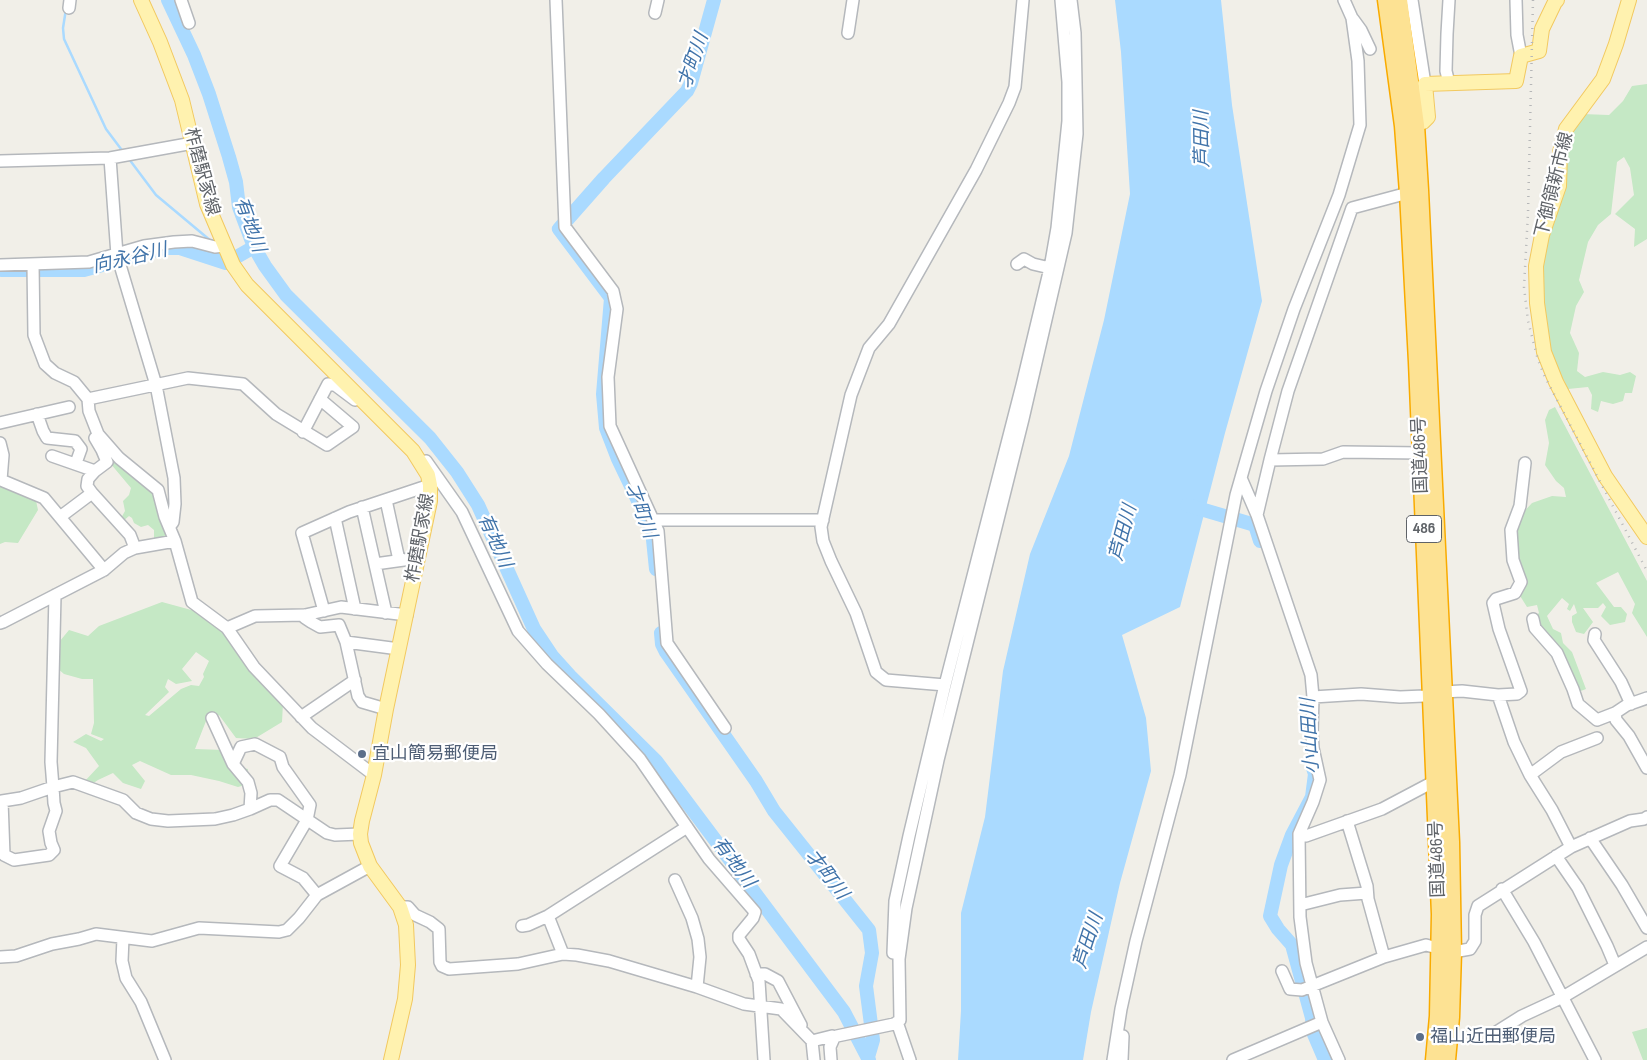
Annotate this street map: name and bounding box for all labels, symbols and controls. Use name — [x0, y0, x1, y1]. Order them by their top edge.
water label: 才町川 — [674, 30, 714, 92]
water label: 芦田川 — [1191, 110, 1215, 168]
street label: 柞磨駅家線 — [179, 126, 223, 218]
street label: 下御領新市線 — [1531, 130, 1579, 240]
water label: 有地川 — [229, 194, 269, 256]
water label: 向永谷川 — [90, 239, 170, 279]
street label: 国道486号 — [1409, 416, 1433, 494]
water label: 才町川 — [620, 480, 660, 542]
street label: 柞磨駅家線 — [403, 492, 439, 584]
water label: 芦田川 — [1106, 503, 1142, 563]
water label: 有地川 — [472, 510, 516, 572]
road number: 486 — [1406, 516, 1442, 542]
water label: 小山田川 — [1298, 697, 1324, 775]
place label: 宜山簡易郵便局 — [372, 743, 498, 765]
marker: 宜山簡易郵便局 — [356, 748, 368, 760]
street label: 国道486号 — [1426, 820, 1450, 898]
water label: 有地川 — [707, 833, 759, 893]
water label: 才町川 — [799, 846, 853, 904]
water label: 芦田川 — [1069, 910, 1109, 972]
place label: 福山近田郵便局 — [1430, 1026, 1556, 1048]
marker: 福山近田郵便局 — [1414, 1031, 1426, 1043]

